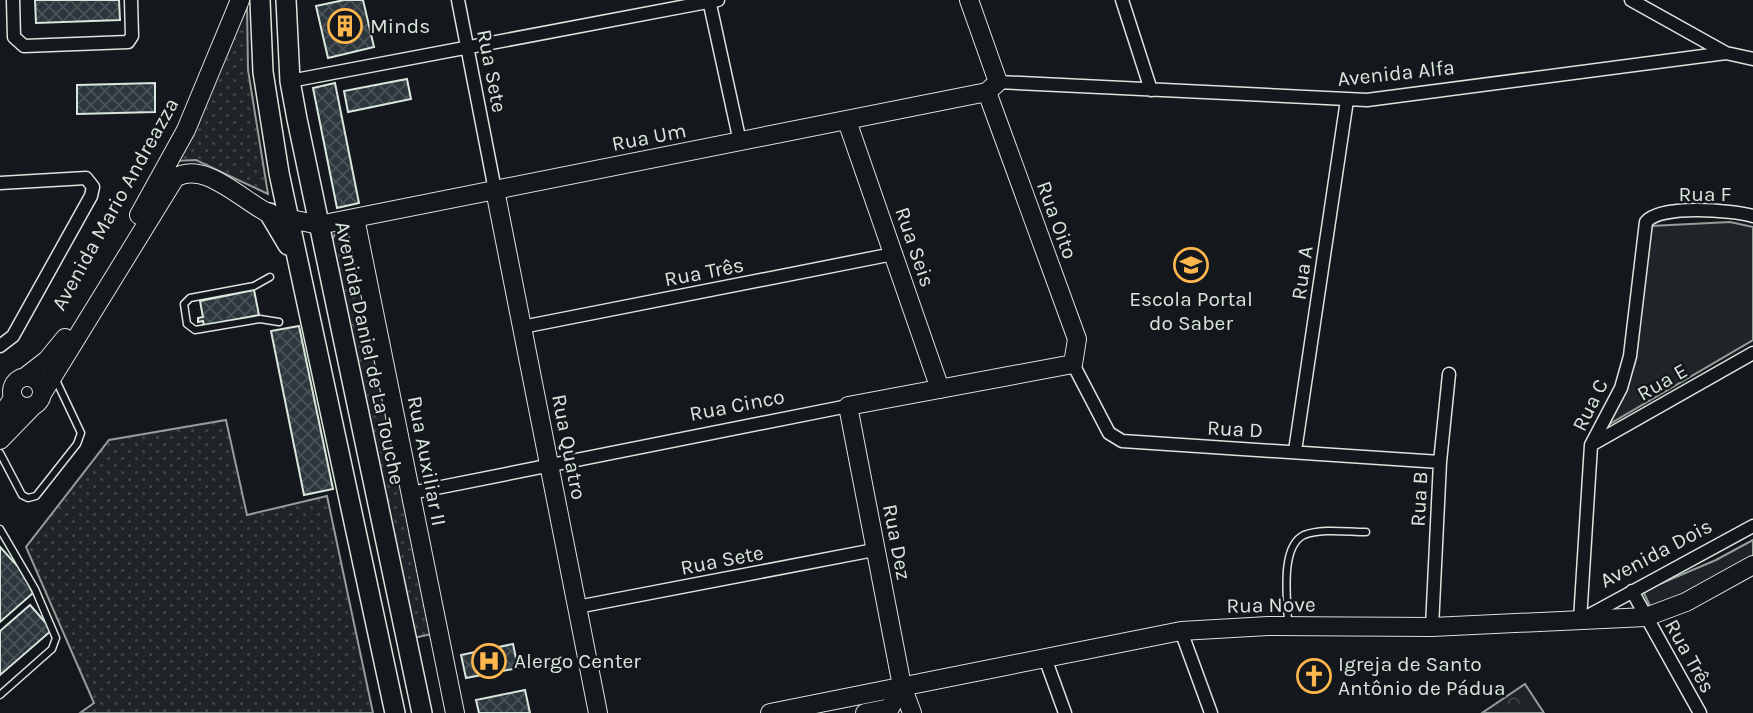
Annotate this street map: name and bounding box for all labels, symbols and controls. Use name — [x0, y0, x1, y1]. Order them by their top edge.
building icon: Minds — [326, 7, 364, 45]
place label: Minds — [370, 14, 430, 38]
street label: Rua Sete — [472, 27, 512, 115]
street label: Avenida Alfa — [1336, 55, 1456, 91]
street label: Avenida Mario Andreazza — [47, 94, 183, 314]
street label: Rua Um — [610, 118, 688, 156]
street label: Rua Oito — [1032, 178, 1082, 262]
street label: Rua F — [1678, 182, 1732, 206]
street label: Rua Seis — [890, 204, 940, 290]
street label: Avenida Daniel de La Touche — [330, 219, 410, 487]
street label: Rua A — [1286, 244, 1318, 302]
school or university icon: Escola Portal do Saber — [1172, 246, 1210, 284]
street label: Rua Três — [662, 253, 746, 291]
place label: Escola Portal do Saber — [1129, 287, 1253, 335]
street label: Rua E — [1633, 358, 1691, 406]
street label: Rua C — [1567, 375, 1613, 435]
street label: Rua Cinco — [687, 384, 787, 426]
street label: Rua Quatro — [547, 392, 591, 502]
street label: Rua Auxiliar II — [403, 394, 451, 528]
street label: Rua D — [1206, 416, 1264, 442]
street label: Rua B — [1406, 471, 1432, 527]
street label: Rua Dez — [878, 502, 916, 582]
street label: Avenida Dois — [1596, 513, 1716, 593]
street label: Rua Sete — [678, 540, 766, 580]
street label: Rua Nove — [1226, 592, 1316, 618]
street label: Rua Três — [1660, 615, 1720, 697]
hospital icon: Alergo Center — [470, 642, 508, 680]
place label: Alergo Center — [514, 649, 641, 673]
place label: Igreja de Santo Antônio de Pádua — [1338, 652, 1506, 700]
church icon: Igreja de Santo Antônio de Pádua — [1295, 657, 1333, 695]

